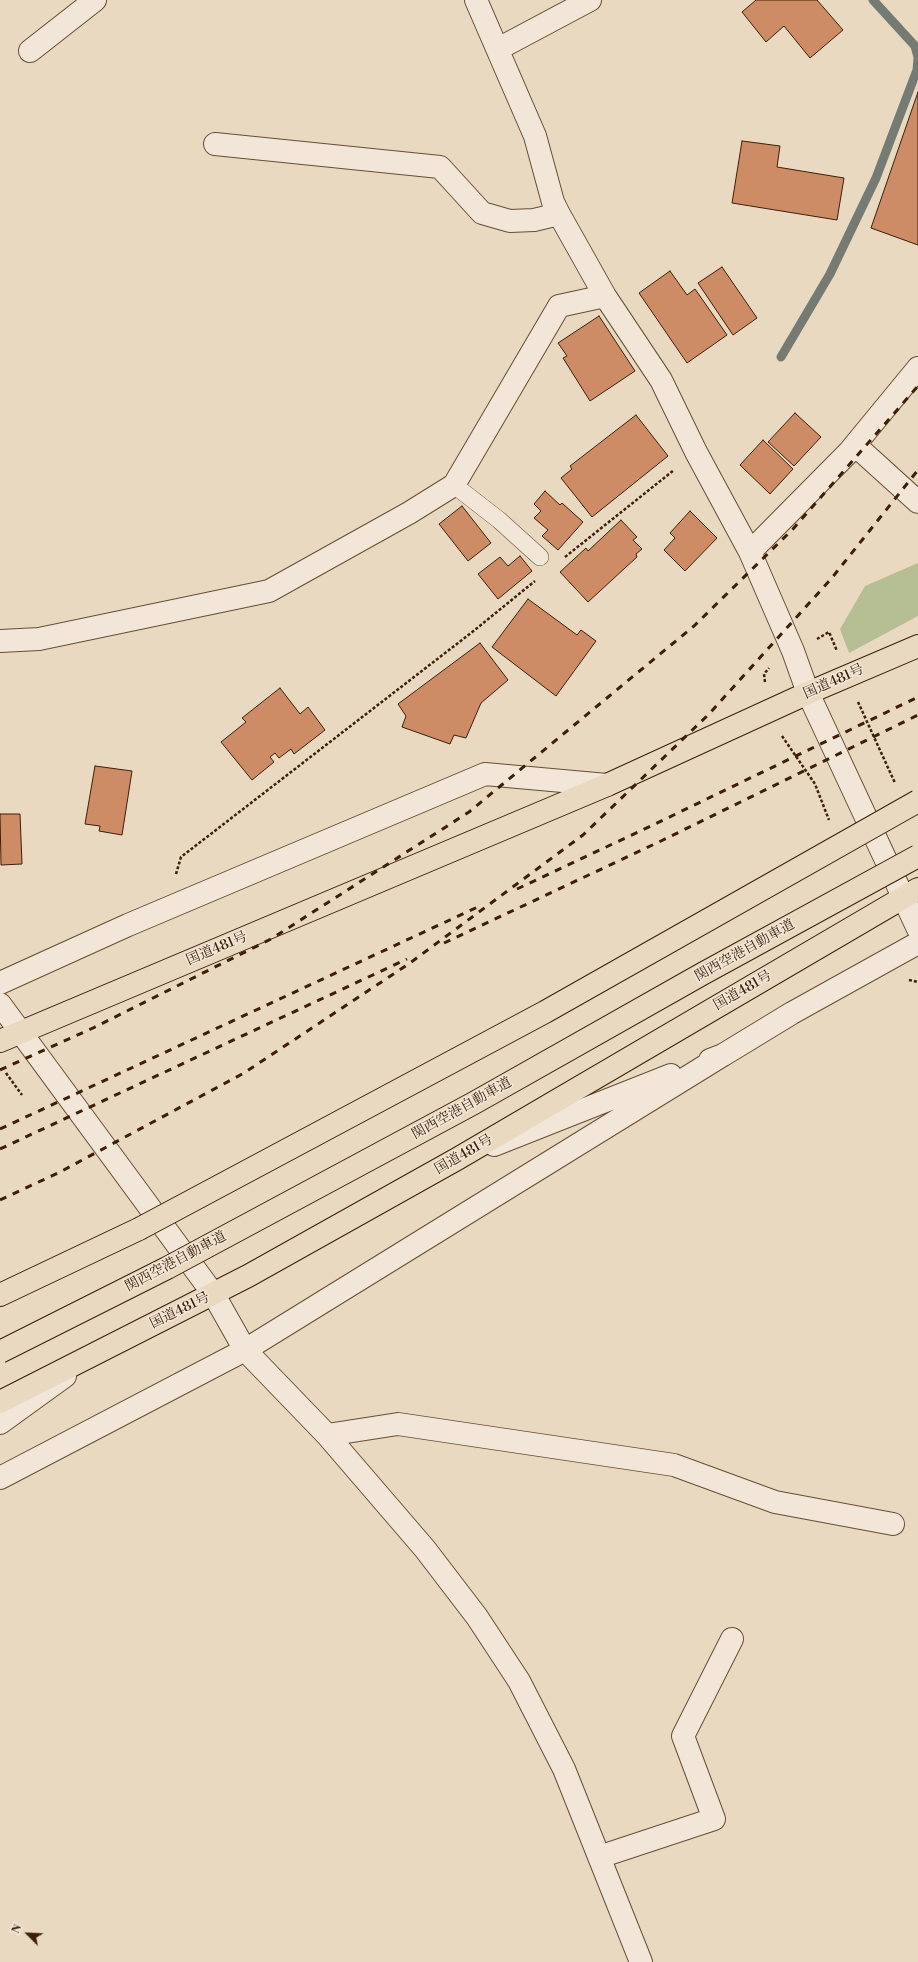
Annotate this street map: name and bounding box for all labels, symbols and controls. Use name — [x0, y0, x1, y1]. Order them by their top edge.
street label: 国道481号 — [801, 661, 867, 703]
street label: 関西空港自動車道 — [692, 917, 798, 985]
street label: 国道481号 — [184, 929, 250, 969]
street label: 国道481号 — [711, 968, 775, 1014]
street label: 関西空港自動車道 — [409, 1075, 515, 1143]
street label: 国道481号 — [432, 1132, 496, 1178]
street label: 関西空港自動車道 — [123, 1228, 229, 1296]
street label: 国道481号 — [147, 1289, 213, 1333]
north arrow — [8, 1914, 48, 1954]
text: N — [9, 1922, 25, 1936]

